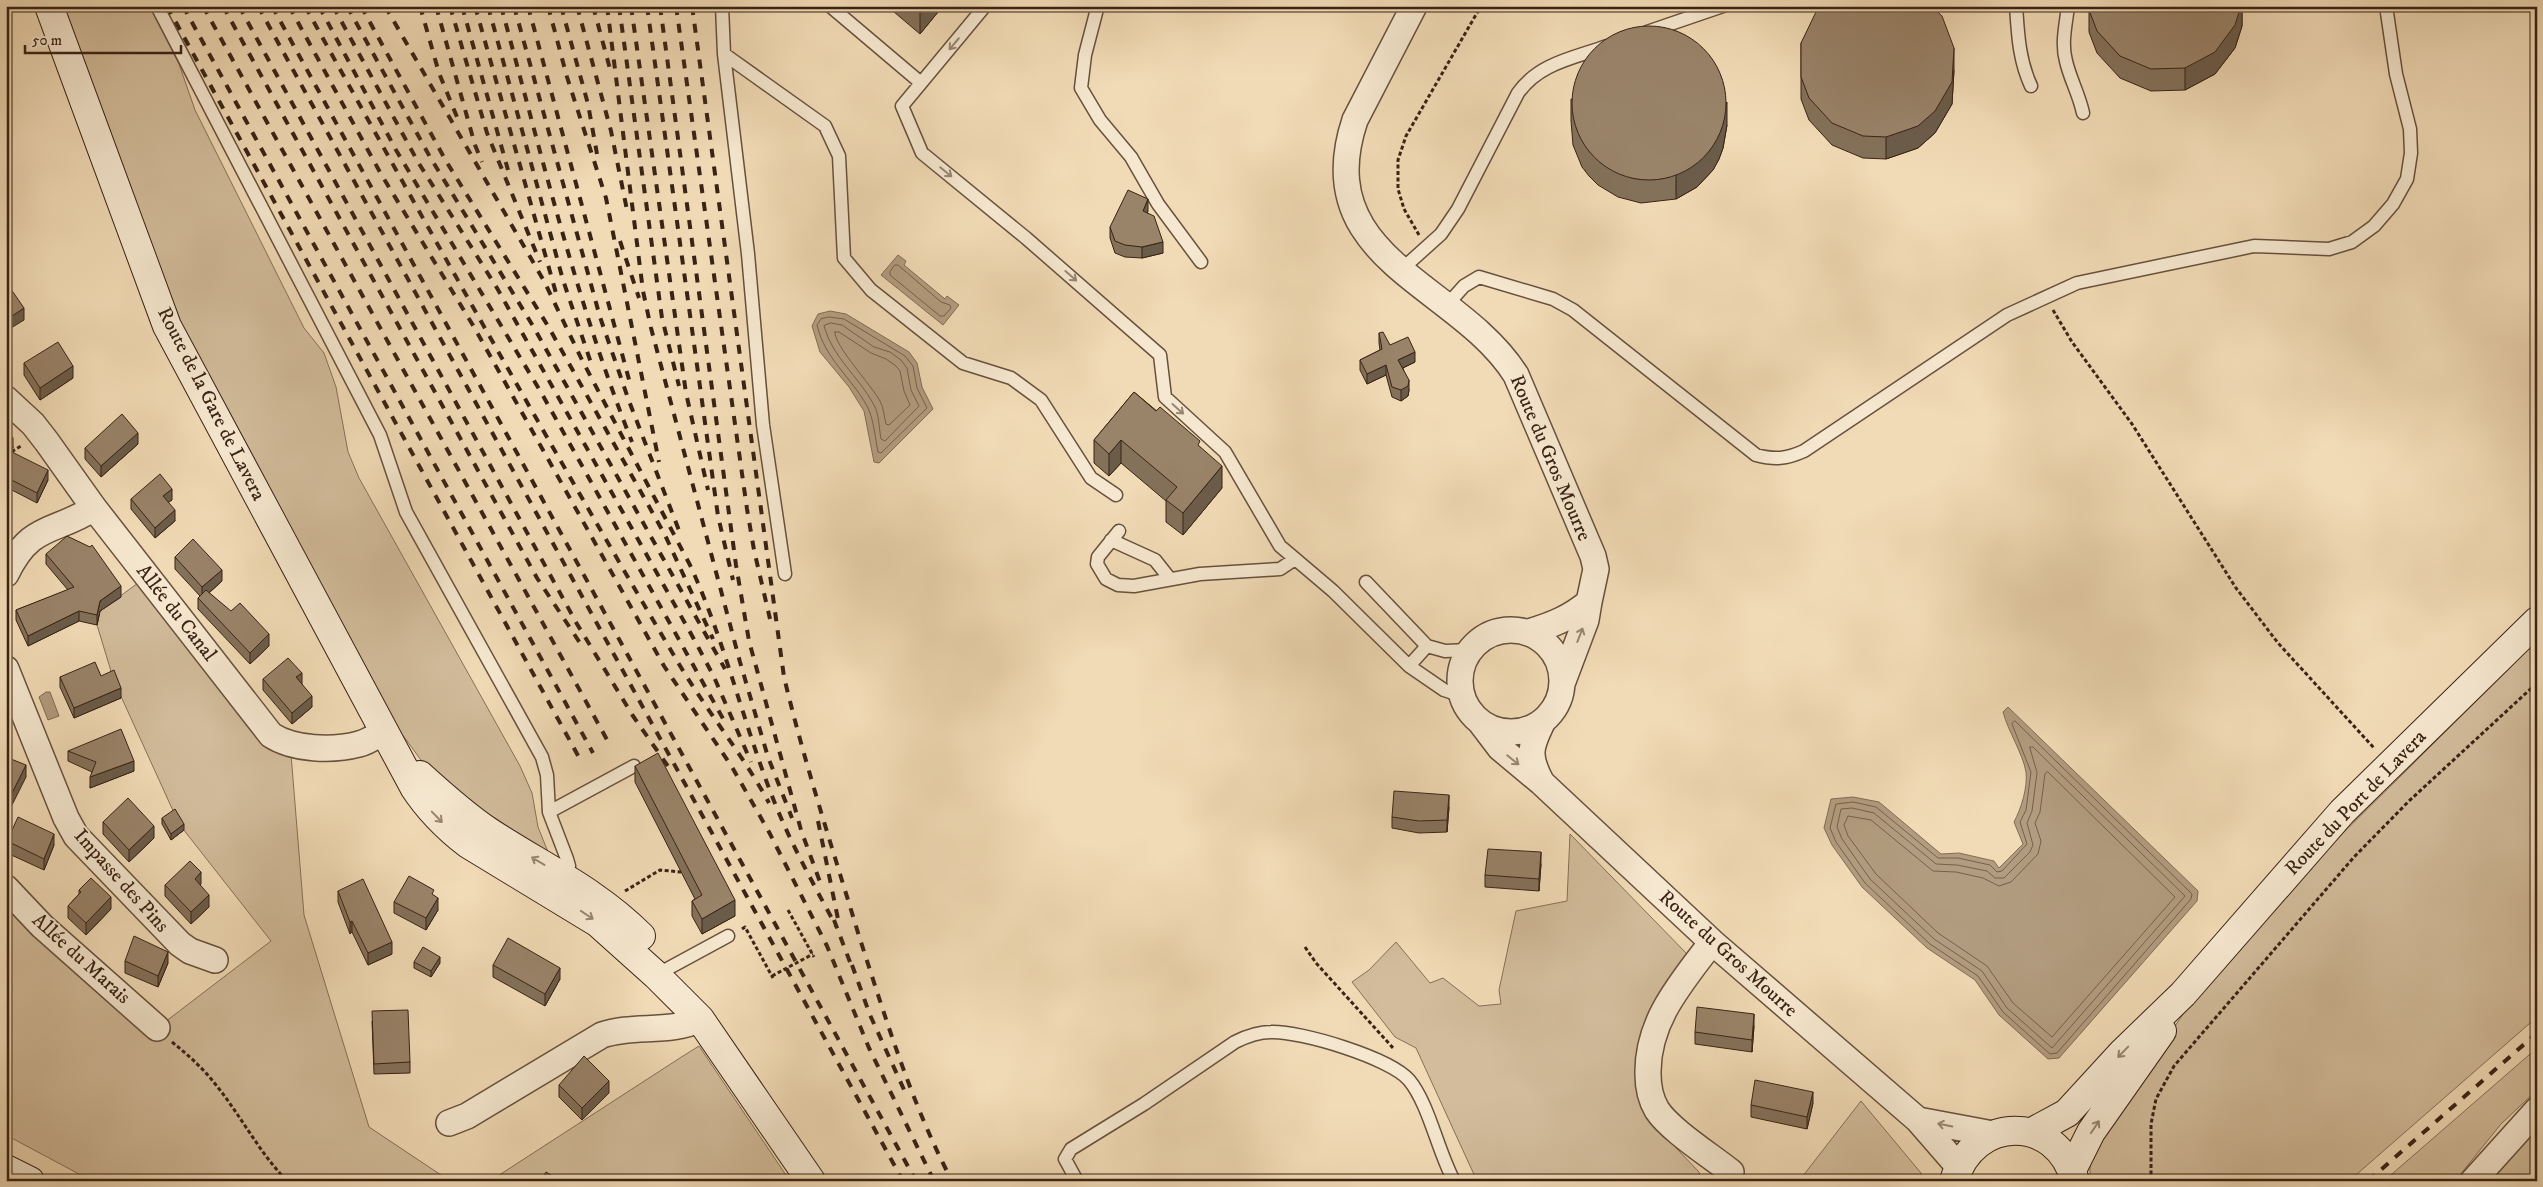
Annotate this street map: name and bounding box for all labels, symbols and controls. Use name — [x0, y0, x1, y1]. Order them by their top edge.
scale bar — [25, 22, 181, 54]
text: 50 m — [32, 31, 62, 50]
one-way arrow — [949, 37, 960, 50]
one-way arrow — [939, 167, 952, 178]
one-way arrow — [1064, 271, 1077, 282]
street label: Route de la Gare de Lavera — [151, 303, 271, 505]
street label: Route du Gros Mourre — [1504, 371, 1596, 545]
one-way arrow — [1172, 403, 1185, 415]
street label: Allée du Canal — [130, 560, 222, 666]
one-way arrow — [1576, 628, 1585, 643]
street label: Route du Port de Lavera — [2280, 725, 2432, 881]
one-way arrow — [1506, 754, 1519, 765]
one-way arrow — [431, 811, 443, 823]
street label: Impasse des Pins — [68, 824, 174, 938]
one-way arrow — [531, 856, 545, 866]
street label: Route du Gros Mourre — [1653, 885, 1803, 1023]
street label: Allée du Marais — [27, 908, 136, 1010]
one-way arrow — [580, 910, 594, 920]
one-way arrow — [2117, 1046, 2129, 1058]
one-way arrow — [1938, 1119, 1954, 1129]
one-way arrow — [2089, 1120, 2100, 1134]

